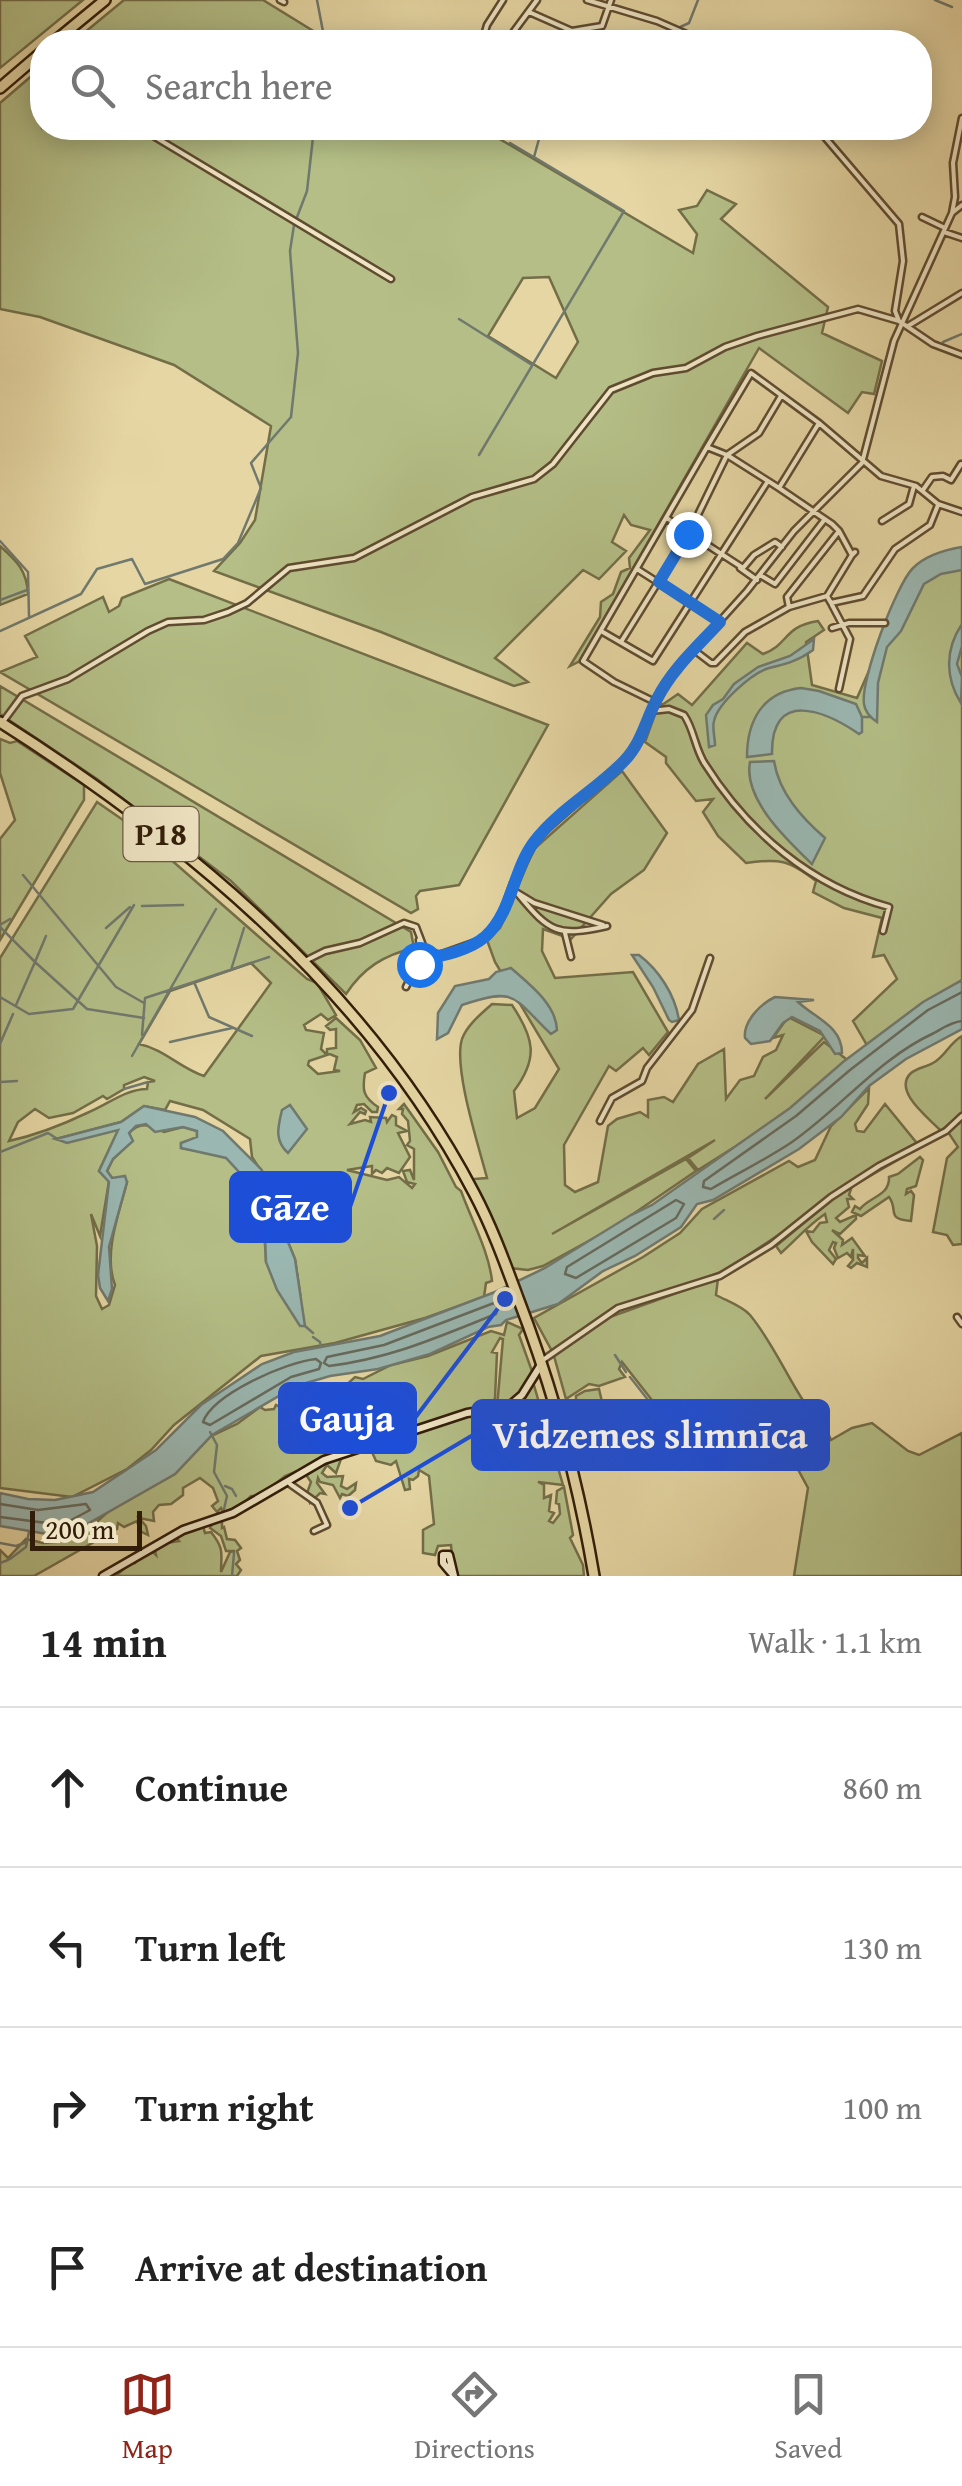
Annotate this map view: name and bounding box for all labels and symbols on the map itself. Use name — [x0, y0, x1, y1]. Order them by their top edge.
route end — [666, 512, 712, 558]
road number: P18 — [124, 807, 198, 861]
route start — [397, 942, 443, 988]
callout: Gāze — [231, 1173, 350, 1241]
text: Gāze — [250, 1178, 330, 1234]
callout: Gauja — [280, 1384, 415, 1452]
text: Gauja — [299, 1389, 395, 1445]
callout: Vidzemes slimnīca — [473, 1401, 828, 1469]
text: Vidzemes slimnīca — [492, 1406, 808, 1462]
scale bar — [30, 1506, 142, 1550]

